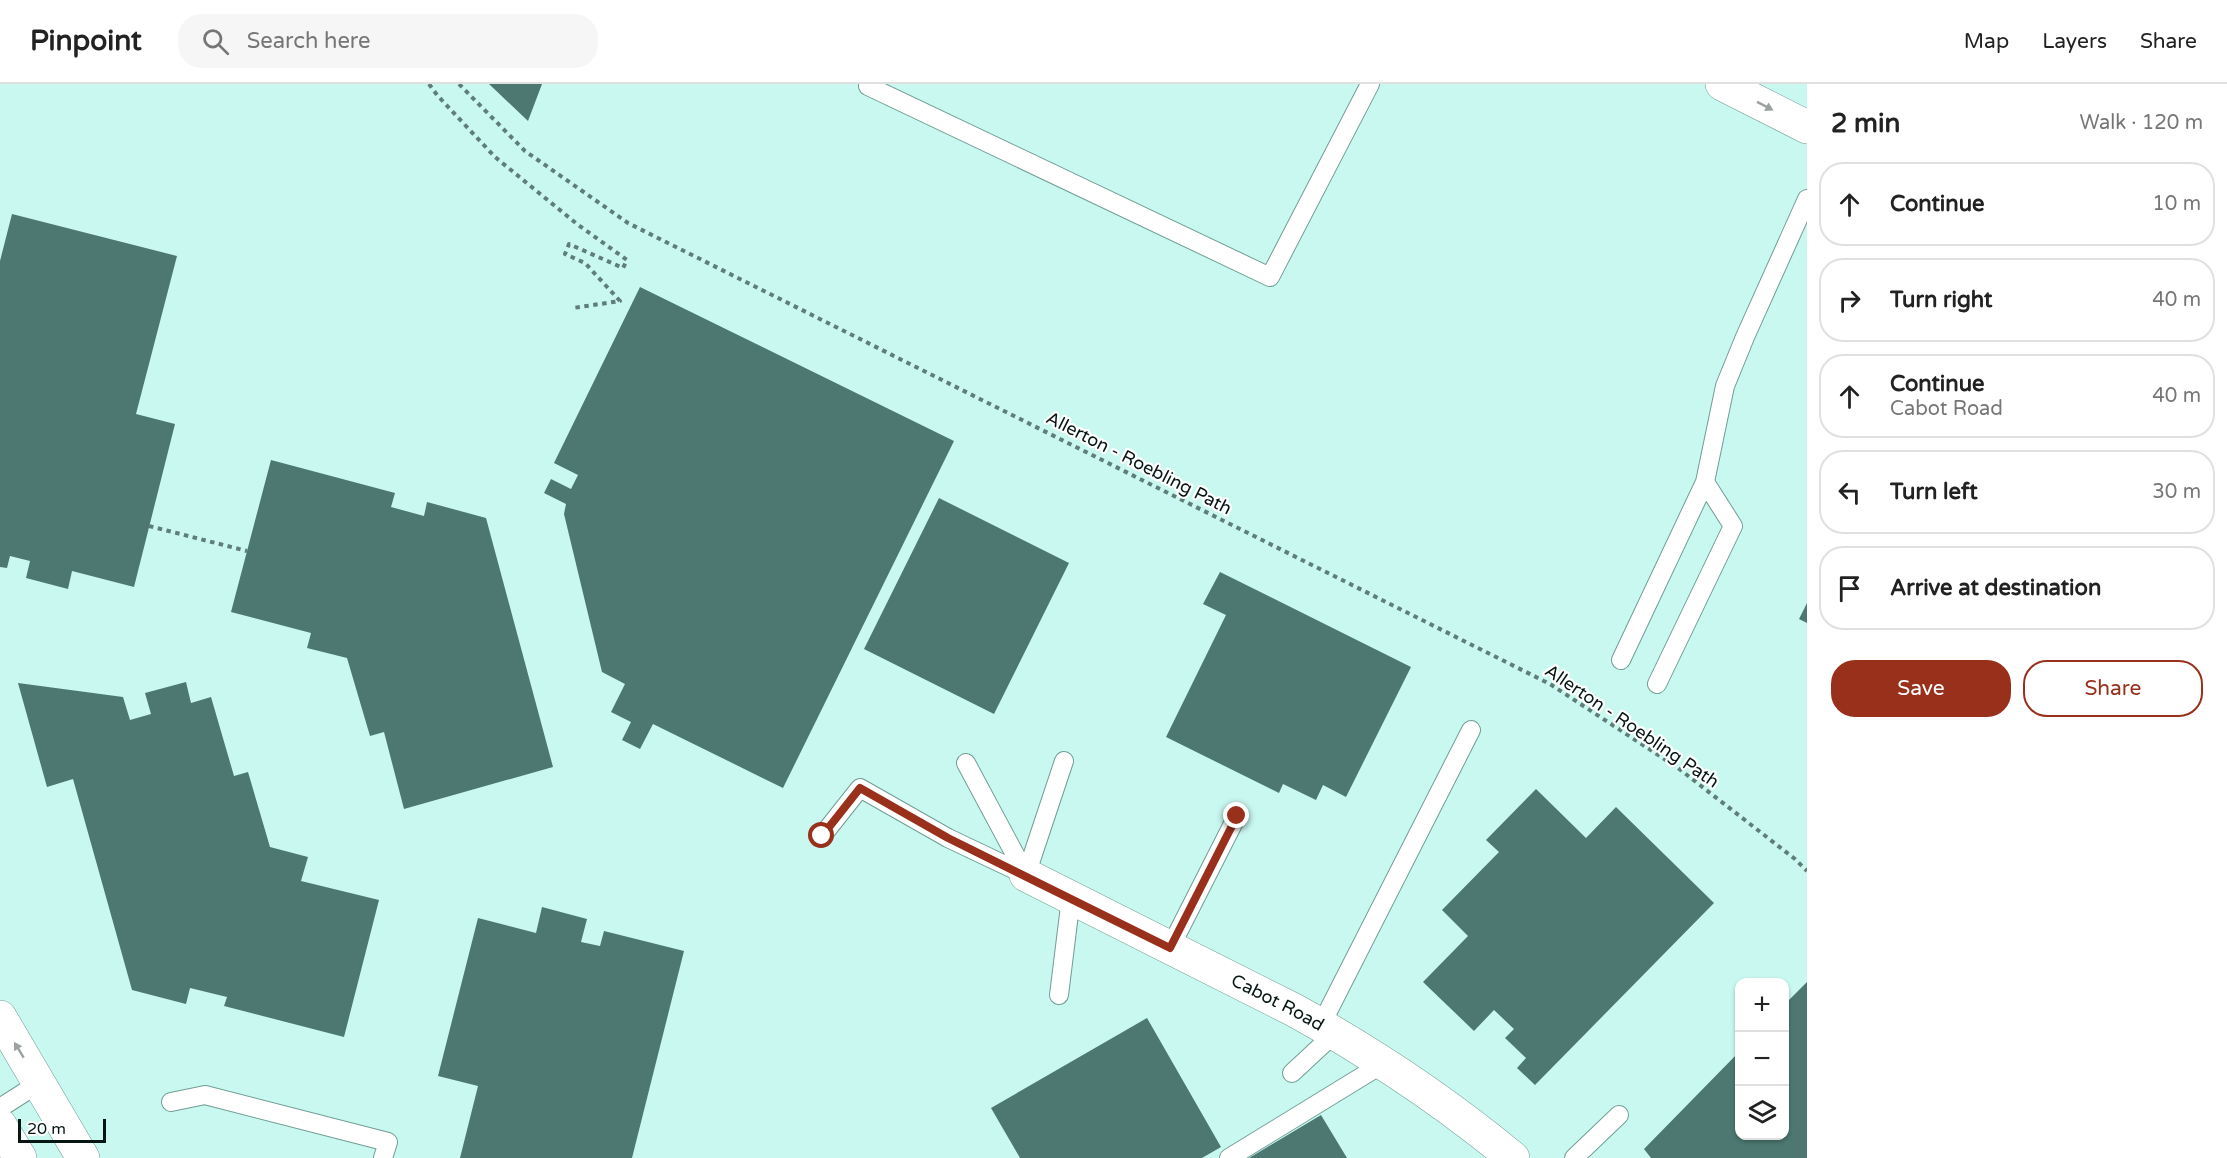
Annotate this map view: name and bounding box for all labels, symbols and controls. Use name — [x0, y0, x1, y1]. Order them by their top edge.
search box — [178, 14, 598, 68]
text: Pinpoint — [30, 24, 142, 58]
icon: search — [199, 25, 232, 58]
text: Search here — [247, 28, 370, 54]
text: Map — [1964, 29, 2009, 54]
text: Layers — [2042, 29, 2107, 54]
text: Share — [2140, 29, 2197, 54]
one-way arrow — [1756, 101, 1773, 111]
text: 2 min — [1831, 108, 1900, 139]
text: Walk · 120 m — [2080, 111, 2203, 135]
icon: ahead — [1833, 188, 1866, 221]
text: Continue — [1890, 191, 1985, 217]
text: 10 m — [2152, 192, 2201, 216]
icon: right — [1833, 284, 1866, 317]
text: Turn right — [1890, 287, 1992, 313]
text: 40 m — [2152, 288, 2201, 312]
text: Continue — [1890, 371, 1985, 397]
icon: ahead — [1833, 380, 1866, 413]
text: 40 m — [2152, 384, 2201, 408]
text: Cabot Road — [1890, 397, 2003, 421]
street label: Allerton - Roebling Path — [1043, 407, 1235, 519]
icon: left — [1833, 476, 1866, 509]
text: Turn left — [1890, 479, 1978, 505]
text: 30 m — [2152, 480, 2201, 504]
icon: arrive — [1833, 572, 1866, 605]
text: Arrive at destination — [1890, 575, 2101, 601]
street label: Allerton - Roebling Path — [1541, 659, 1723, 793]
button: Save — [1831, 660, 2011, 717]
button: Share — [2023, 660, 2203, 717]
route end — [1223, 802, 1249, 828]
route start — [808, 822, 834, 848]
street label: Cabot Road — [1227, 969, 1328, 1036]
map controls — [1735, 978, 1789, 1140]
button: + — [1735, 978, 1789, 1032]
button: − — [1735, 1032, 1789, 1086]
one-way arrow — [14, 1042, 25, 1058]
button: layers — [1735, 1086, 1789, 1140]
scale bar — [18, 1116, 106, 1144]
text: 20 m — [27, 1119, 66, 1139]

